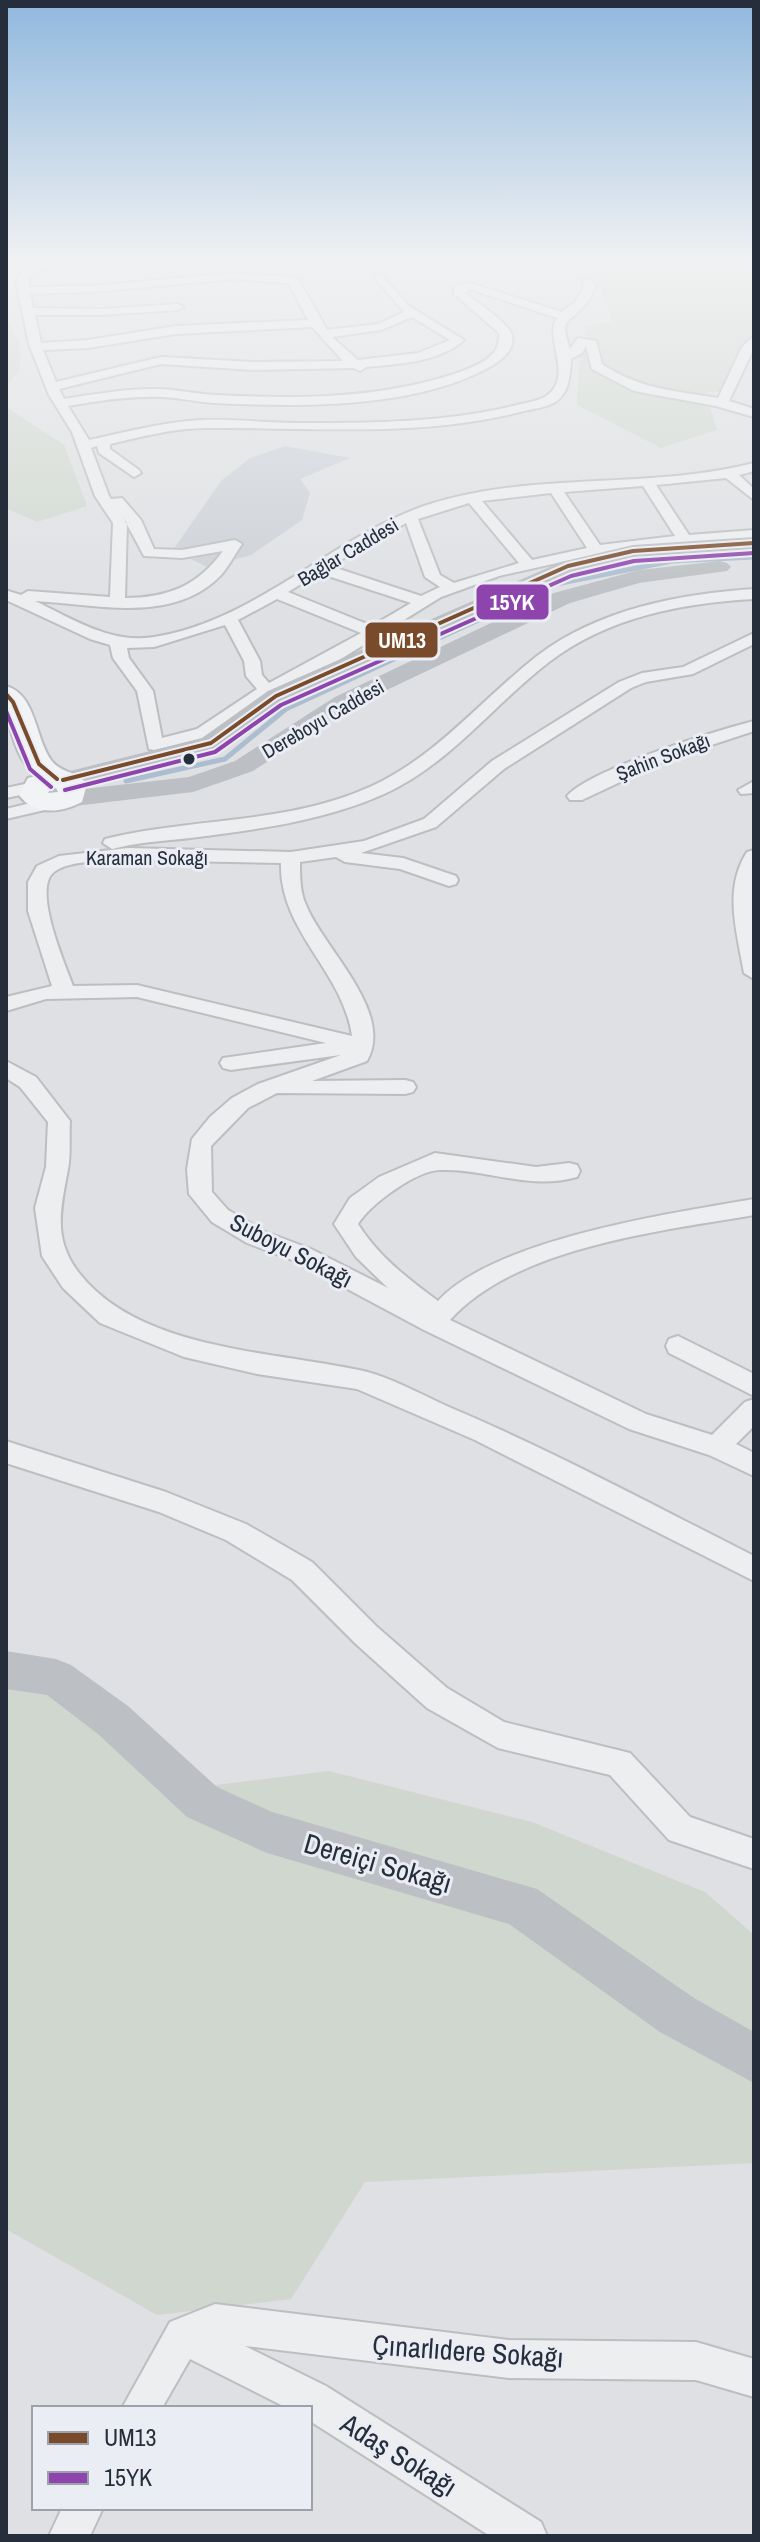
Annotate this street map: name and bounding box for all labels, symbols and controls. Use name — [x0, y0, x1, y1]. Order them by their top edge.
street label: Bağlar Caddesi — [292, 511, 403, 592]
line badge: 15YK — [475, 583, 550, 621]
text: 15YK — [489, 587, 535, 617]
line badge: UM13 — [364, 621, 439, 659]
text: UM13 — [378, 625, 426, 655]
street label: Dereboyu Caddesi — [257, 673, 389, 764]
street label: Şahin Sokağı — [612, 726, 714, 787]
unlabelled marker — [181, 751, 197, 767]
street label: Karaman Sokağı — [86, 844, 208, 871]
street label: Suboyu Sokağı — [225, 1206, 358, 1295]
street label: Dereiçi Sokağı — [300, 1824, 456, 1902]
street label: Çınarlıdere Sokağı — [371, 2325, 565, 2377]
street label: Adaş Sokağı — [333, 2404, 464, 2506]
legend — [32, 2406, 312, 2510]
text: UM13 — [104, 2421, 157, 2453]
text: 15YK — [104, 2461, 152, 2493]

